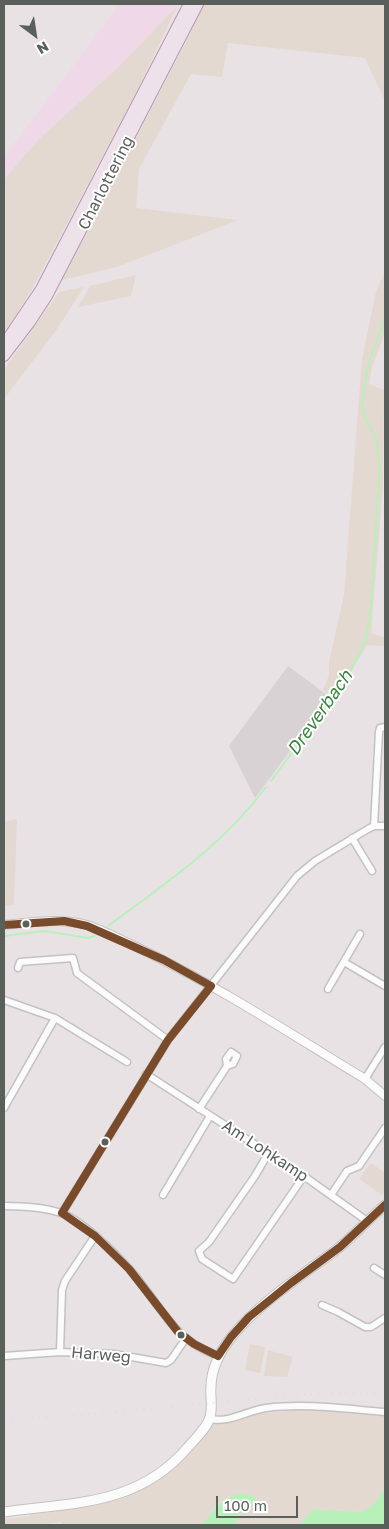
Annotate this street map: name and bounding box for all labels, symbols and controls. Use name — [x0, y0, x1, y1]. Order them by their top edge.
north arrow — [10, 10, 60, 60]
text: N — [34, 38, 52, 58]
street label: Charlottering — [74, 133, 138, 233]
water label: Dreverbach — [283, 666, 357, 760]
unlabelled marker — [21, 919, 31, 929]
street label: Am Lohkamp — [218, 1116, 312, 1186]
unlabelled marker — [100, 1137, 110, 1147]
unlabelled marker — [176, 1330, 186, 1340]
street label: Harweg — [70, 1343, 132, 1367]
scale bar — [219, 1486, 302, 1518]
text: 100 m — [224, 1496, 267, 1514]

